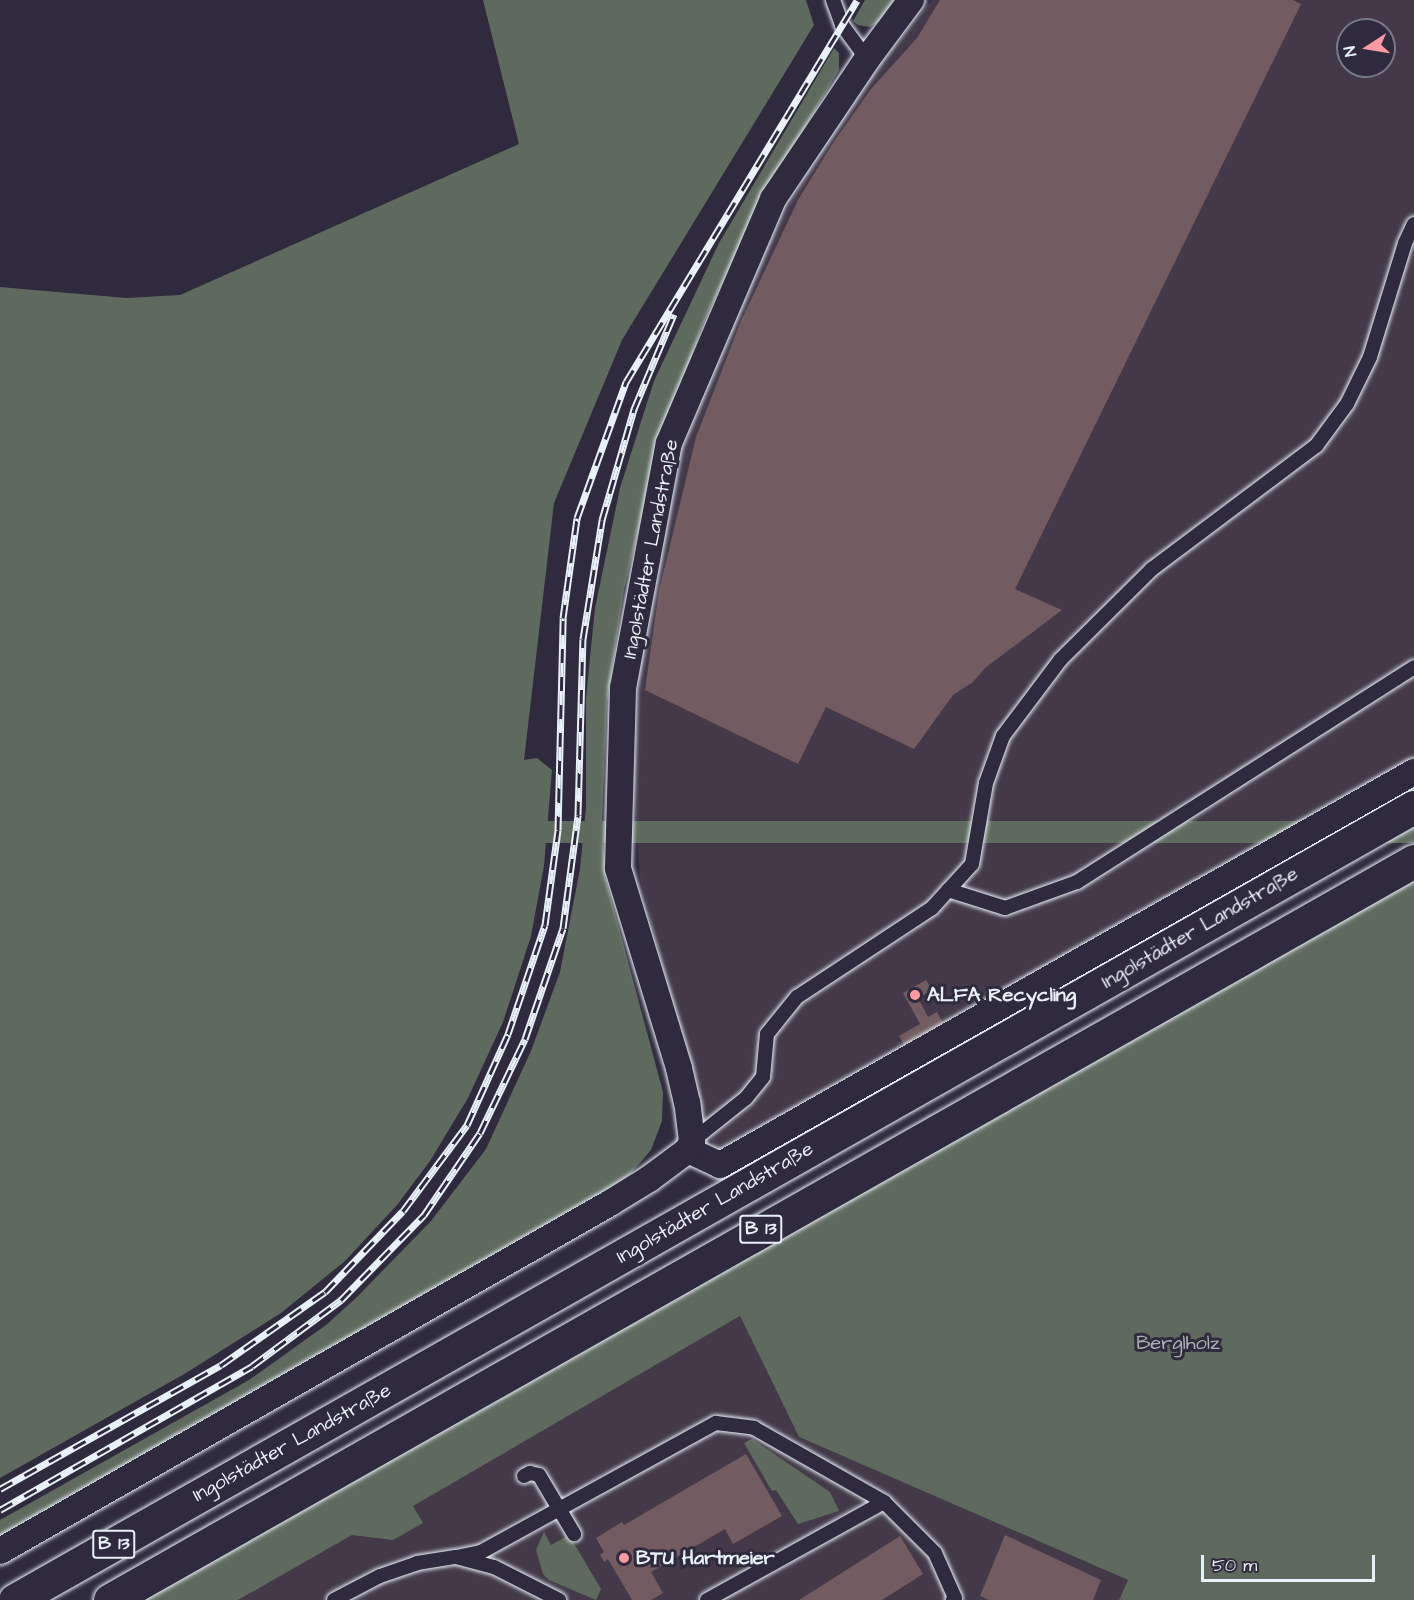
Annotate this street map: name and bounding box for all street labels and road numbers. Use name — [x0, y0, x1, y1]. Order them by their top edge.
street label: Ingolstädter Landstraße — [618, 437, 684, 661]
street label: Ingolstädter Landstraße — [1097, 862, 1303, 994]
street label: Ingolstädter Landstraße — [612, 1137, 818, 1269]
road number: B 13 — [738, 1214, 783, 1244]
street label: Ingolstädter Landstraße — [189, 1378, 395, 1508]
road number: B 13 — [92, 1529, 136, 1559]

